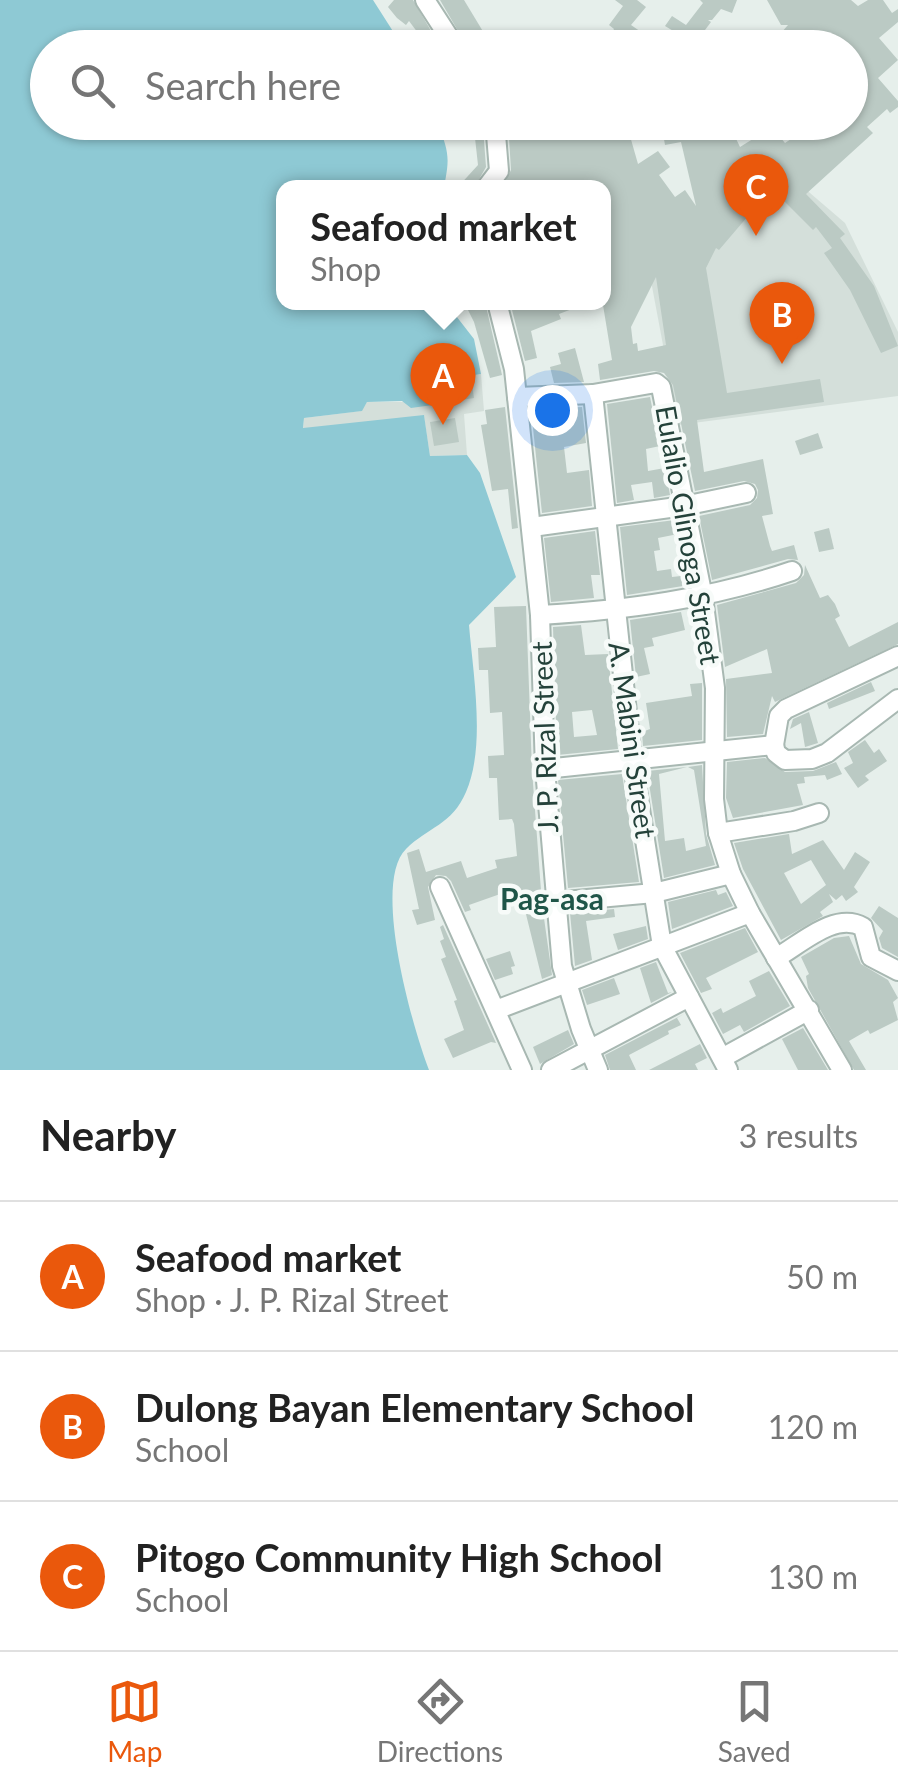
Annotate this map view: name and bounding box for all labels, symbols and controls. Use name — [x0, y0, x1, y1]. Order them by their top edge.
search box — [30, 30, 868, 140]
icon: search — [65, 58, 120, 113]
text: Search here — [145, 62, 341, 108]
pin: C — [724, 154, 788, 236]
popup — [276, 180, 611, 310]
text: Seafood market — [310, 203, 577, 249]
text: Shop — [310, 249, 381, 288]
pin: B — [750, 282, 814, 364]
pin: A — [410, 342, 476, 425]
your location — [527, 385, 578, 436]
street label: Eulalio Glinoga Street — [649, 403, 729, 667]
street label: A. Mabini Street — [602, 640, 664, 840]
street label: J. P. Rizal Street — [524, 641, 564, 833]
district label: Pag-asa — [500, 880, 604, 916]
text: Nearby — [40, 1110, 177, 1160]
text: 3 results — [739, 1116, 858, 1155]
text: Seafood market — [135, 1234, 401, 1280]
text: A — [61, 1257, 84, 1296]
text: 50 m — [786, 1257, 858, 1296]
text: Shop · J. P. Rizal Street — [135, 1280, 448, 1319]
text: Dulong Bayan Elementary School — [135, 1384, 694, 1430]
text: B — [62, 1407, 83, 1446]
text: 120 m — [768, 1407, 858, 1446]
text: School — [135, 1430, 229, 1469]
text: Pitogo Community High School — [135, 1534, 663, 1580]
text: C — [62, 1557, 83, 1596]
text: 130 m — [768, 1557, 858, 1596]
text: School — [135, 1580, 229, 1619]
tab: Map — [107, 1674, 162, 1768]
tab: Directions — [377, 1674, 503, 1768]
tab: Saved — [718, 1674, 791, 1768]

